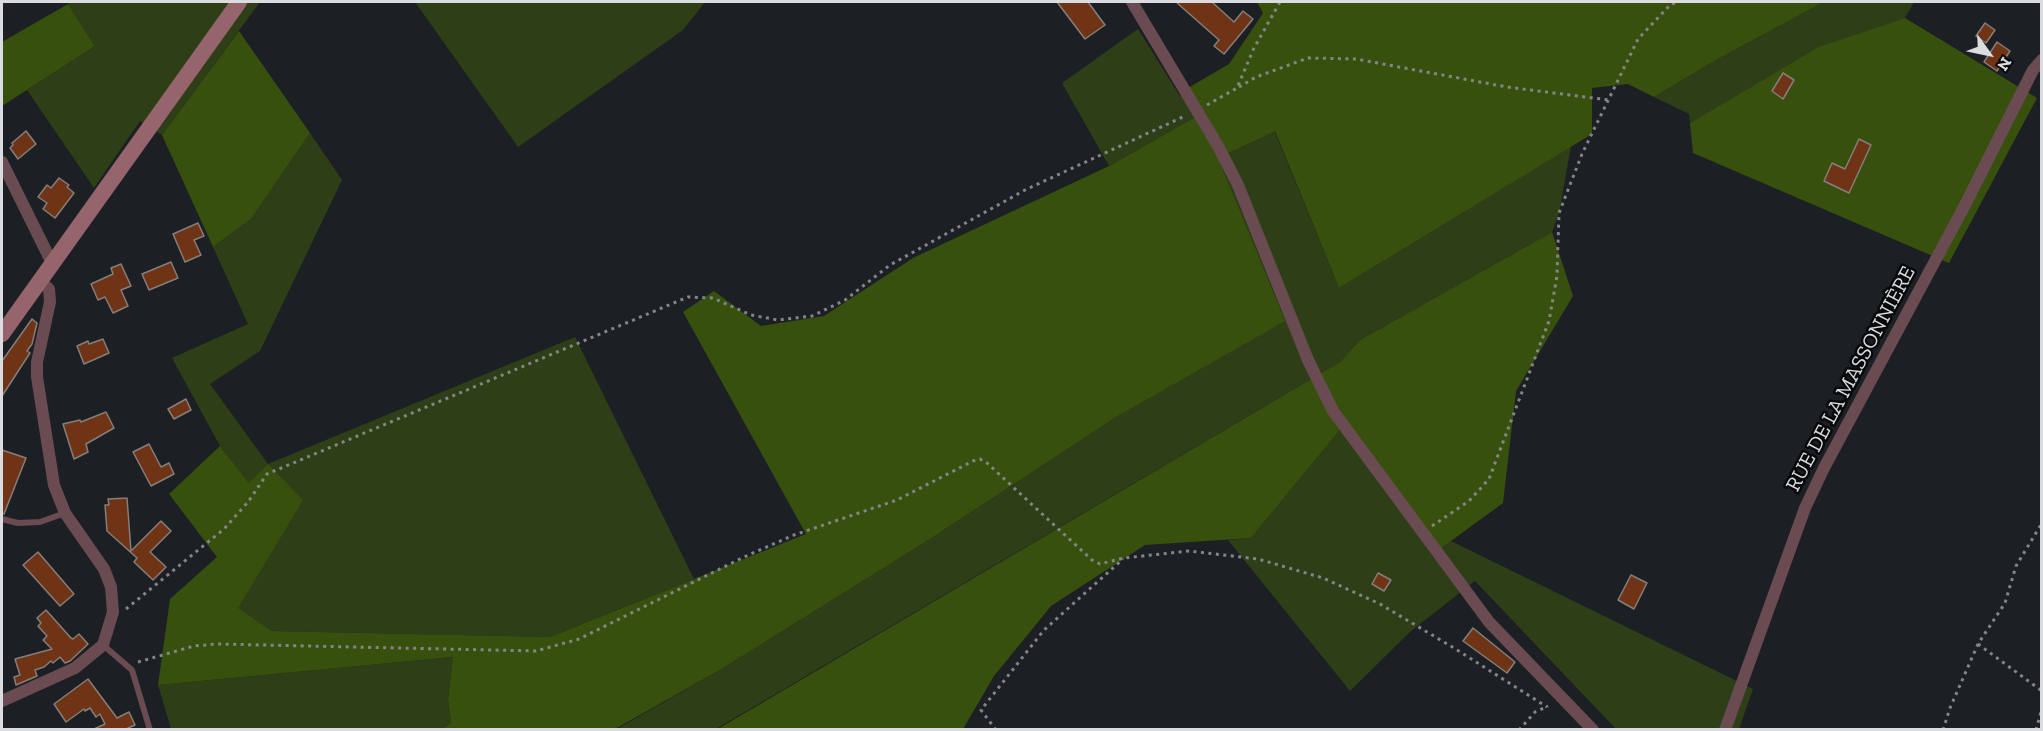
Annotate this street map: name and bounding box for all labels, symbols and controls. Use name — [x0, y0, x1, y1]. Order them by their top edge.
north arrow — [1959, 24, 2019, 84]
text: N — [1993, 54, 2016, 74]
street label: RUE DE LA MASSONNIÈRE — [1781, 262, 1921, 496]

